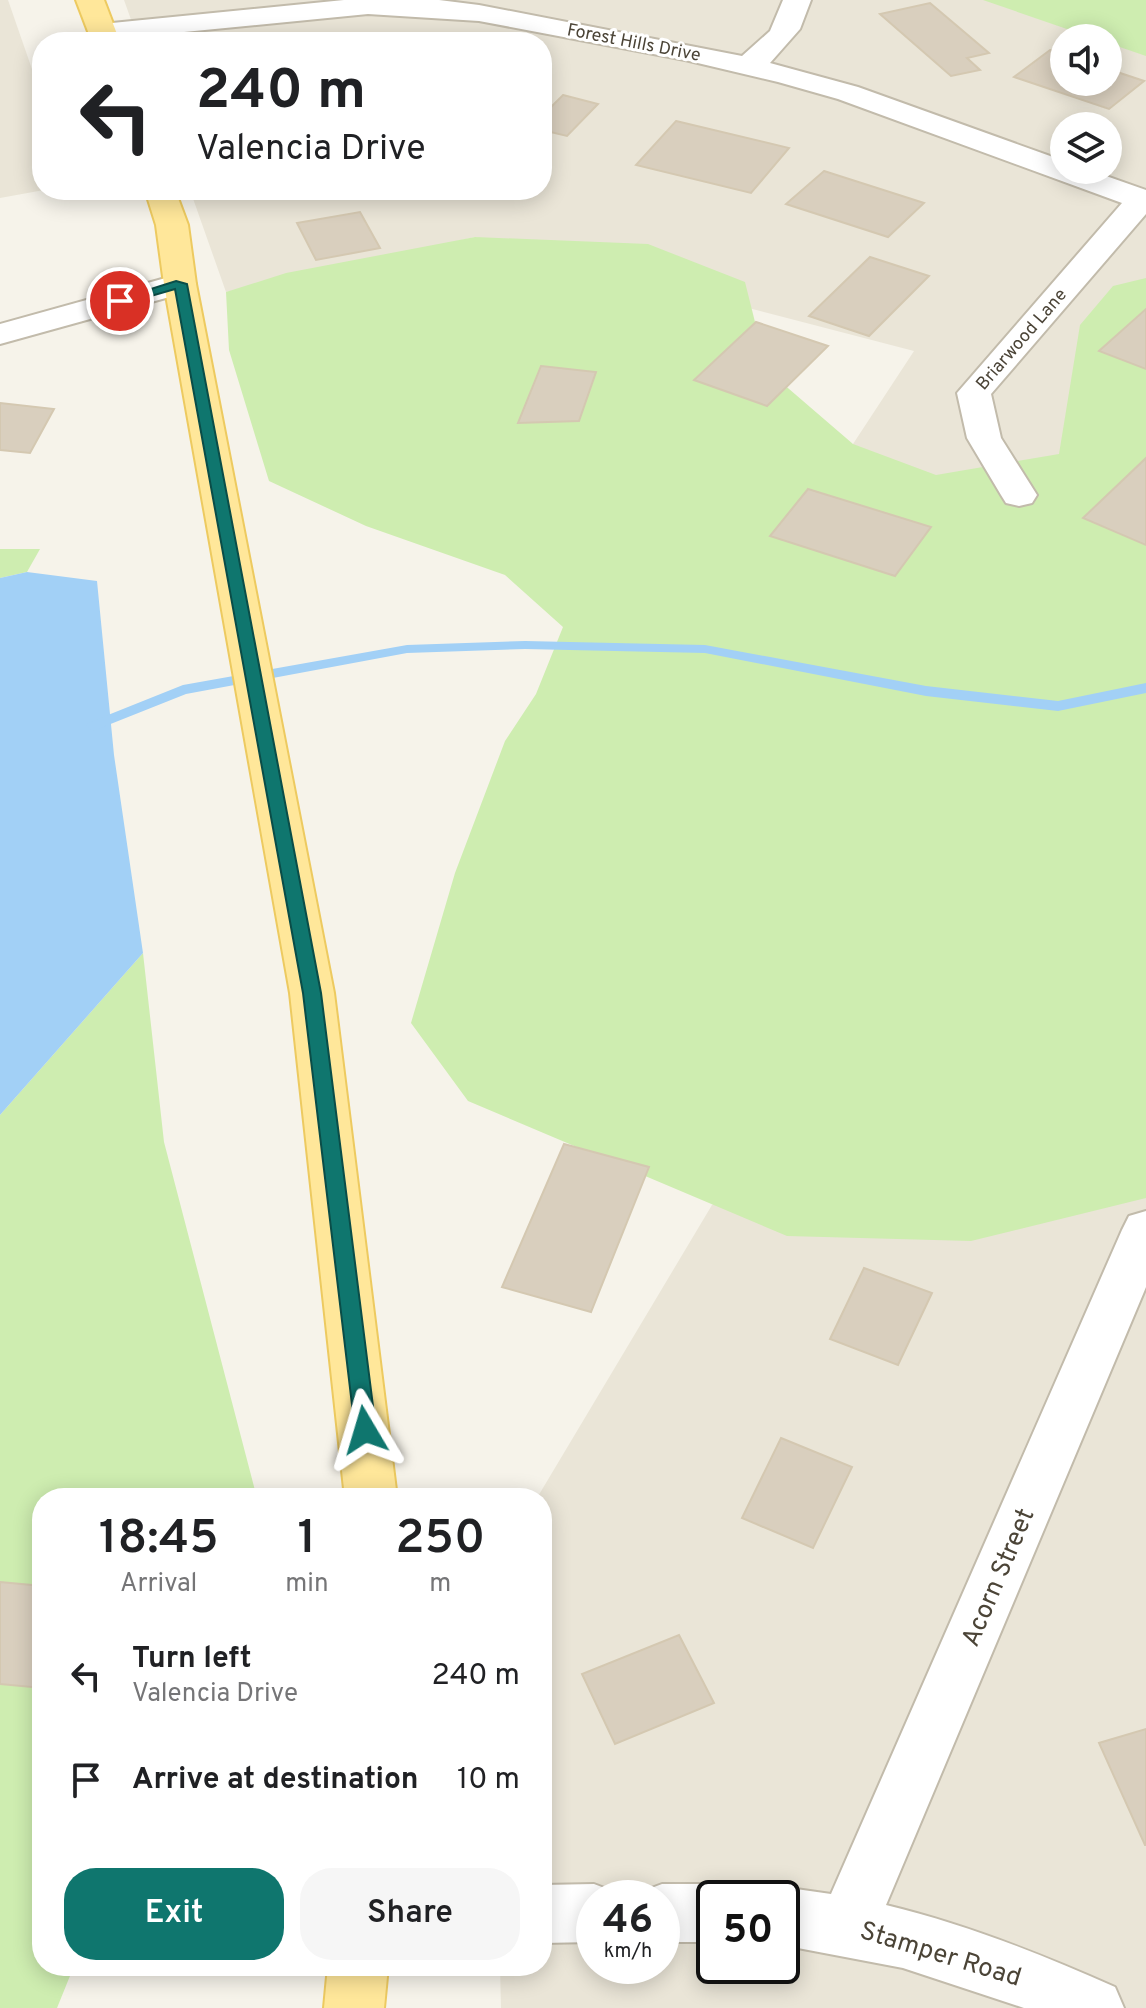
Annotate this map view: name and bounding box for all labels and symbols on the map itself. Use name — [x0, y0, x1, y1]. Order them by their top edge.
street label: Forest Hills Drive — [565, 19, 703, 68]
pin — [86, 267, 154, 335]
street label: Briarwood Lane — [972, 284, 1073, 396]
position arrow — [323, 1388, 407, 1472]
street label: Acorn Street — [955, 1504, 1043, 1652]
speed limit sign: 50 — [696, 1880, 800, 1984]
street label: Stamper Road — [856, 1915, 1025, 1996]

